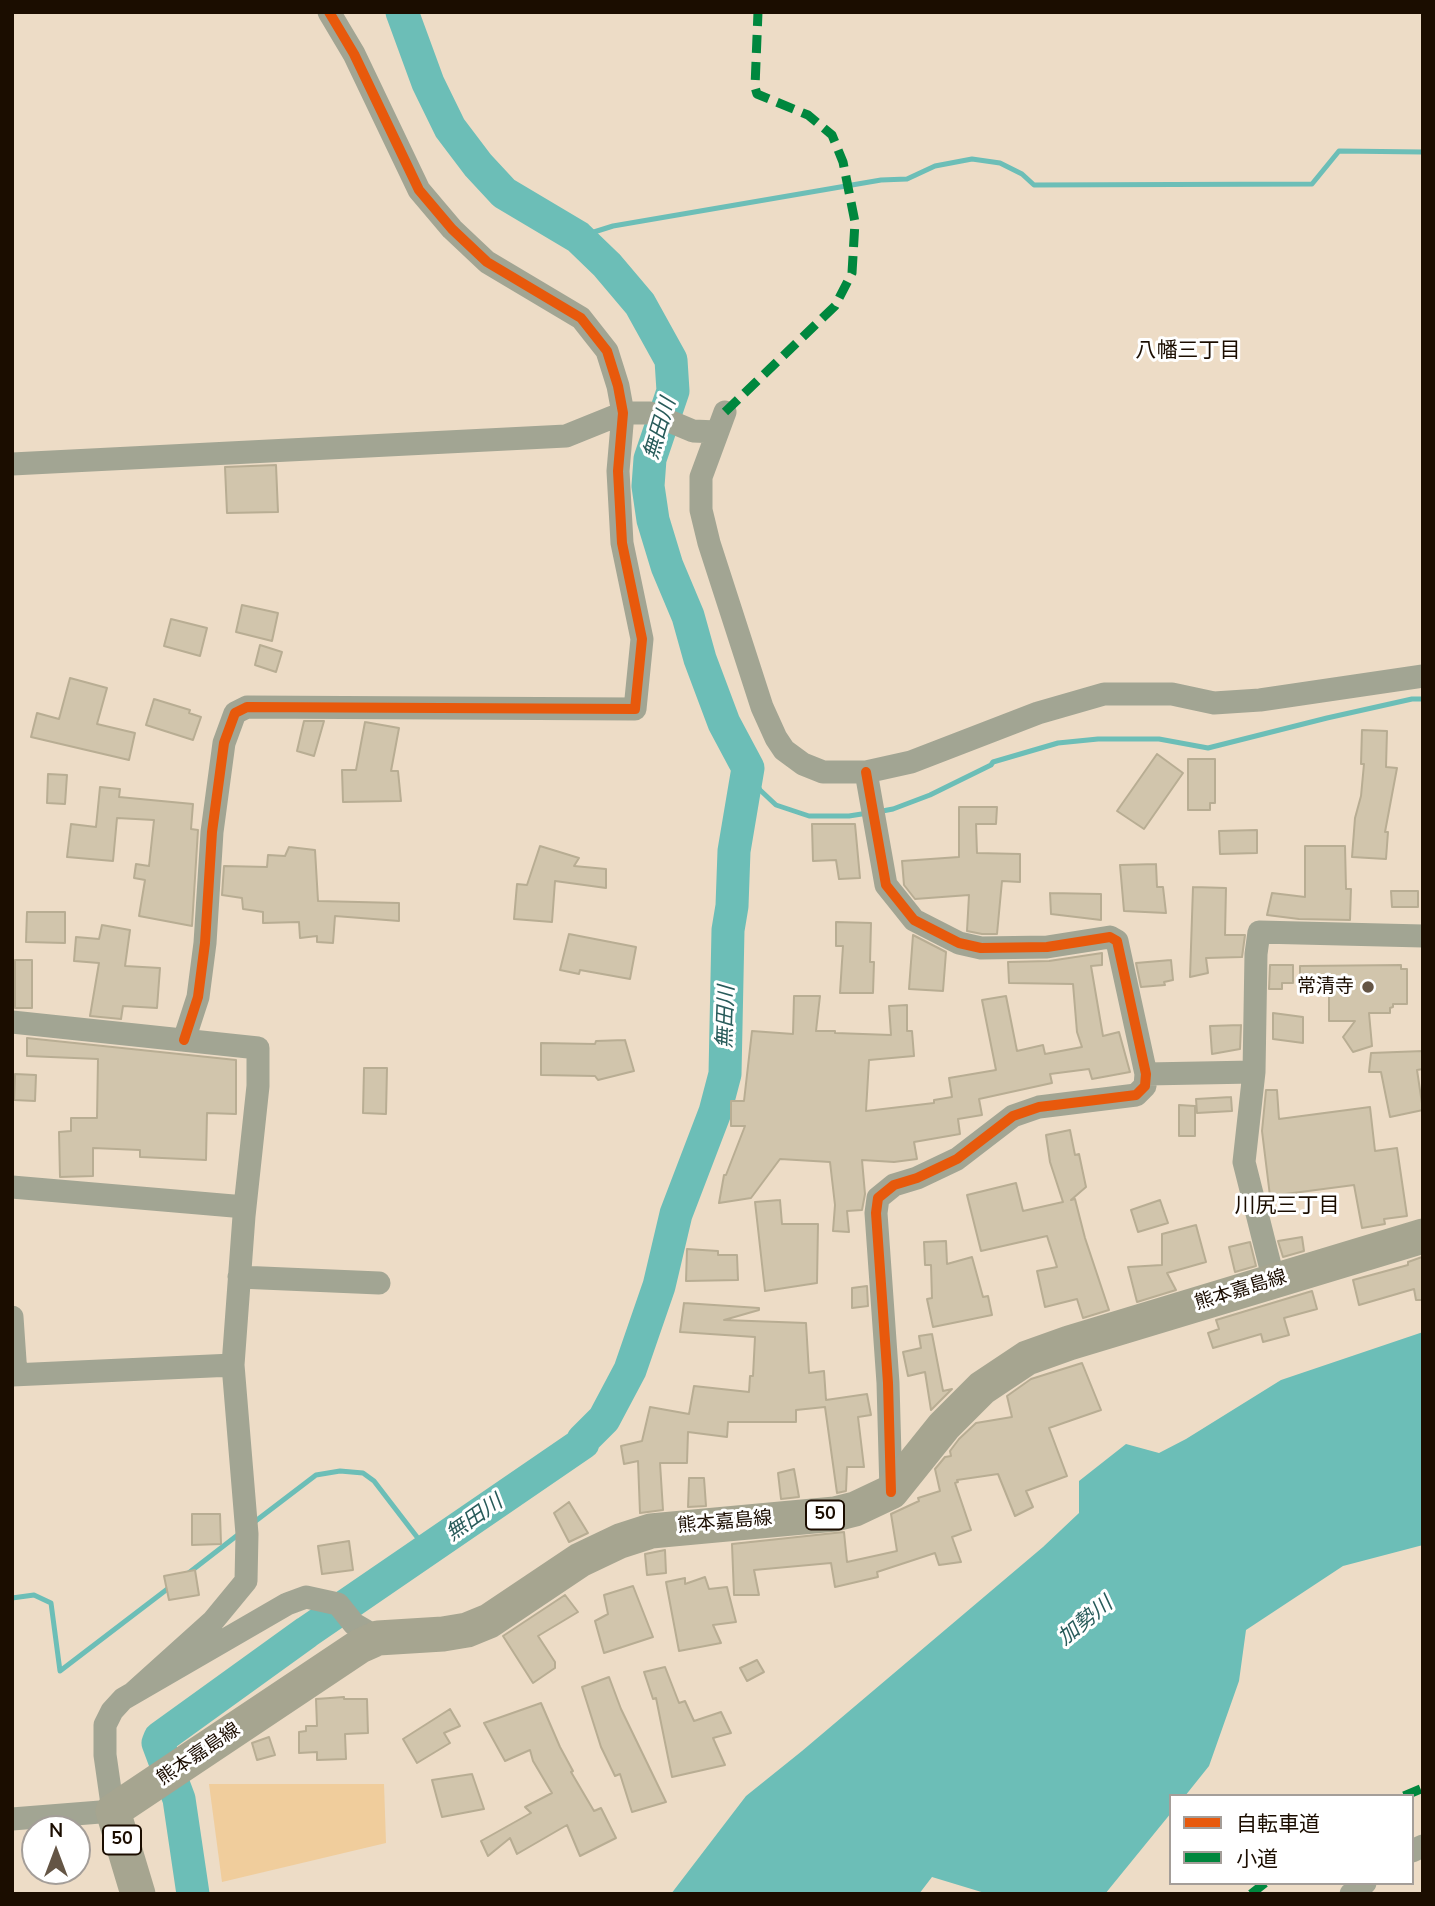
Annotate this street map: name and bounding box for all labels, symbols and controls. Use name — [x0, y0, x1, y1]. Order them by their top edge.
district label: 八幡三丁目 — [1136, 339, 1240, 365]
water label: 無田川 — [640, 395, 682, 463]
place label: 常清寺 — [1297, 976, 1354, 998]
marker: 常清寺 — [1360, 979, 1376, 995]
water label: 無田川 — [713, 985, 741, 1049]
district label: 川尻三丁目 — [1235, 1194, 1339, 1220]
street label: 熊本嘉島線 — [1192, 1266, 1290, 1316]
water label: 無田川 — [442, 1491, 508, 1547]
road number: 50 — [806, 1500, 844, 1530]
street label: 熊本嘉島線 — [677, 1508, 773, 1538]
water label: 加勢川 — [1054, 1592, 1118, 1652]
street label: 熊本嘉島線 — [153, 1719, 245, 1791]
legend — [1169, 1794, 1414, 1885]
text: 自転車道 — [1236, 1810, 1320, 1838]
north arrow — [21, 1815, 91, 1885]
text: N — [49, 1818, 63, 1844]
road number: 50 — [103, 1826, 141, 1854]
text: 小道 — [1236, 1845, 1278, 1873]

